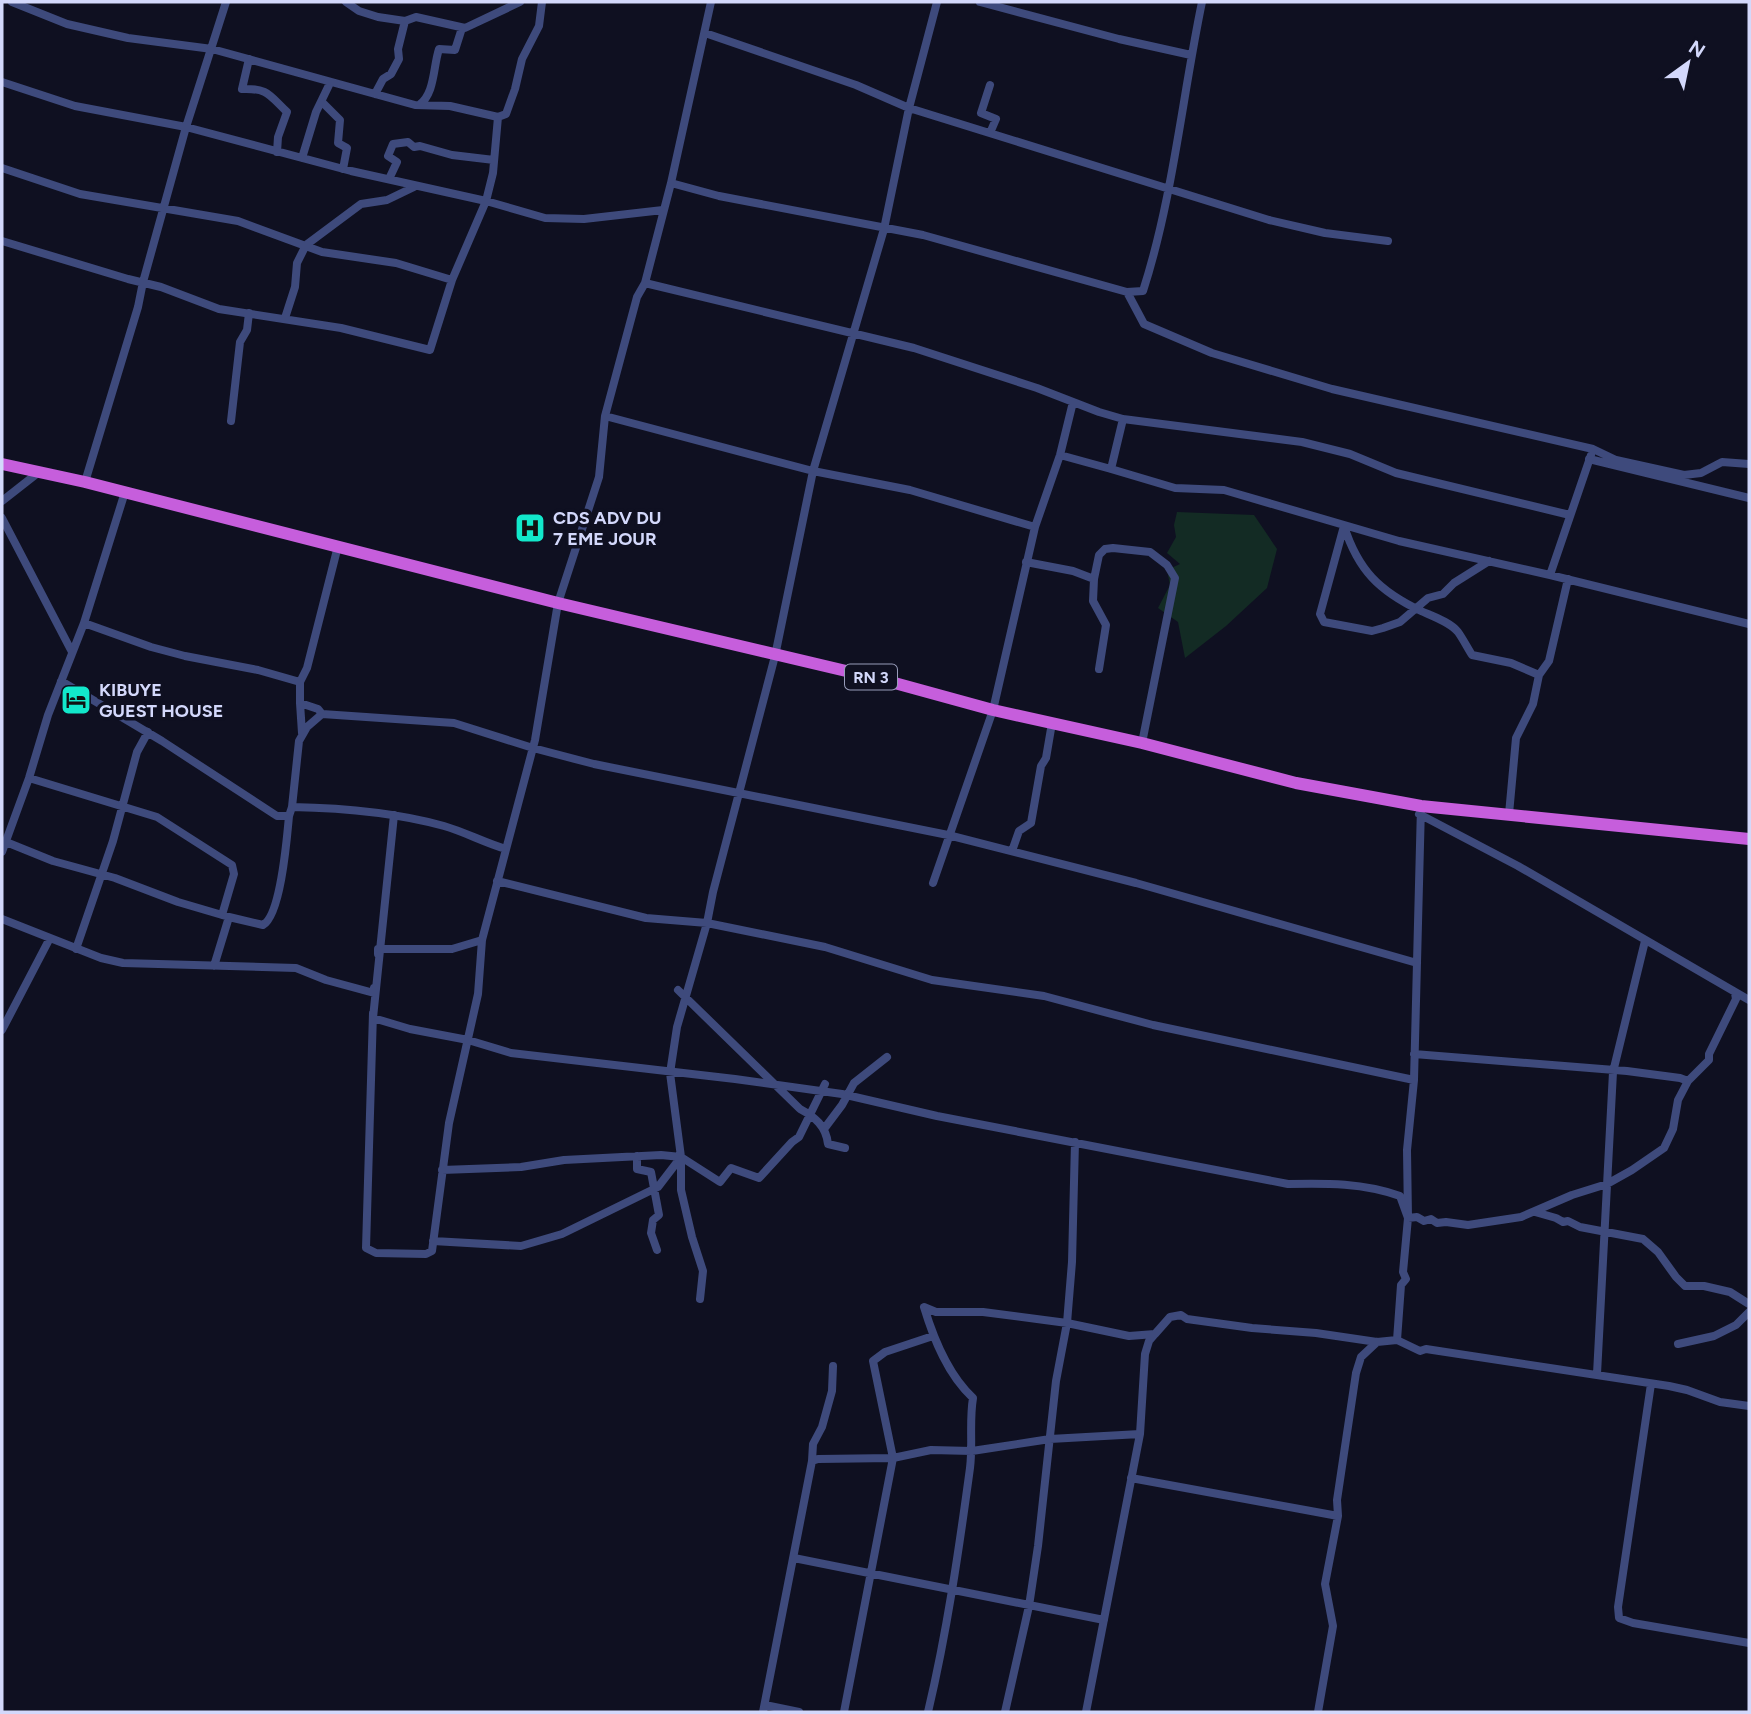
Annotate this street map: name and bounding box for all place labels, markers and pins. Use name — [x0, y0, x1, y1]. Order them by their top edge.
place label: CDS ADV DU 7 EME JOUR — [553, 507, 662, 550]
hospital icon: CDS ADV DU 7 EME JOUR — [513, 511, 547, 545]
place label: KIBUYE GUEST HOUSE — [99, 679, 223, 722]
hotel icon: KIBUYE GUEST HOUSE — [59, 683, 93, 717]

